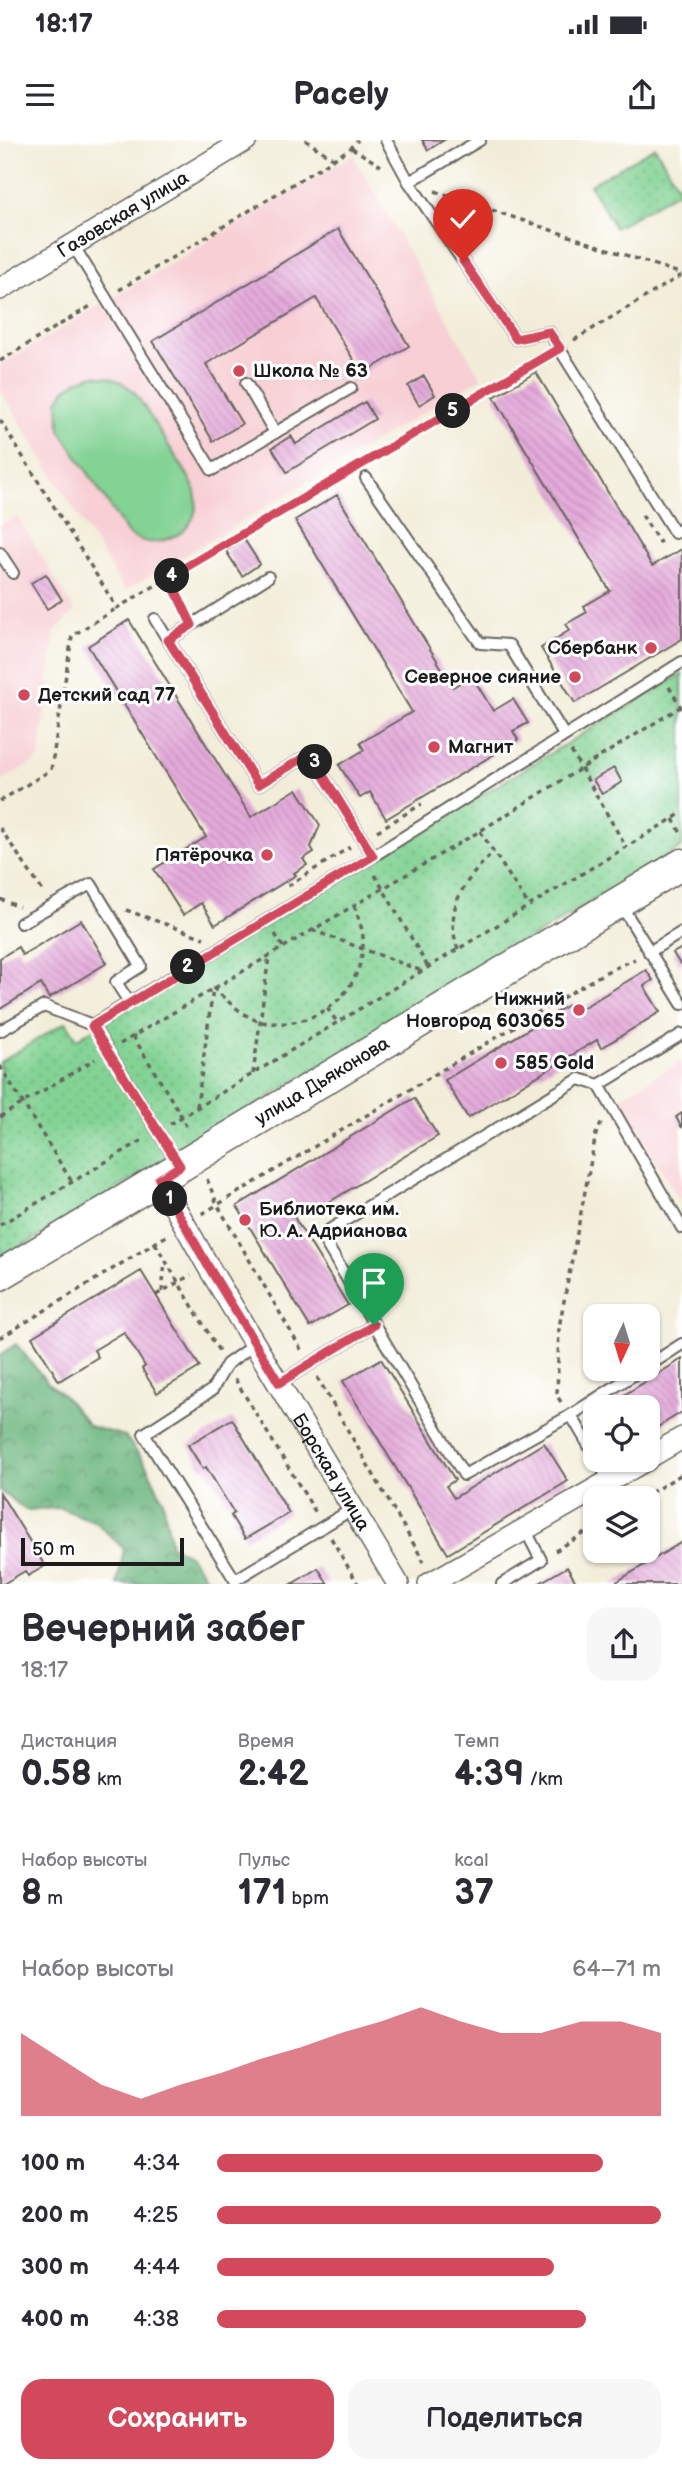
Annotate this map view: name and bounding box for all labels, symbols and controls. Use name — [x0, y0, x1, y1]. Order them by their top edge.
text: 18:17 — [35, 9, 93, 40]
text: Pacely — [293, 75, 389, 114]
icon: menu — [21, 76, 59, 114]
icon: share — [623, 76, 661, 114]
street label: Газовская улица — [53, 166, 193, 263]
pin — [433, 189, 493, 261]
icon: check — [444, 200, 482, 238]
place label: Школа № 63 — [253, 360, 368, 383]
marker: Школа № 63 — [231, 363, 247, 379]
pin: 5 — [435, 394, 470, 428]
text: 5 — [447, 399, 458, 422]
pin: 4 — [154, 558, 190, 593]
text: 4 — [166, 564, 177, 587]
place label: Сбербанк — [547, 637, 638, 660]
marker: Сбербанк — [643, 640, 659, 656]
place label: Северное сияние — [405, 666, 561, 689]
marker: Северное сияние — [567, 669, 583, 685]
place label: Детский сад 77 — [38, 684, 176, 707]
marker: Детский сад 77 — [16, 687, 32, 703]
place label: Магнит — [448, 736, 513, 759]
marker: Магнит — [426, 739, 442, 755]
pin: 3 — [298, 744, 332, 780]
text: 3 — [309, 750, 320, 773]
place label: Пятёрочка — [155, 844, 254, 867]
marker: Пятёрочка — [259, 847, 275, 863]
pin: 2 — [170, 950, 206, 984]
text: 2 — [182, 955, 193, 978]
place label: Нижний Новгород 603065 — [406, 988, 565, 1033]
marker: Нижний Новгород 603065 — [571, 1002, 587, 1018]
street label: улица Дьяконова — [251, 1032, 393, 1130]
place label: 585 Gold — [515, 1052, 594, 1075]
marker: 585 Gold — [493, 1055, 509, 1071]
pin: 1 — [152, 1182, 188, 1216]
text: 1 — [166, 1187, 174, 1210]
place label: Библиотека им. Ю. А. Адрианова — [259, 1198, 408, 1243]
marker: Библиотека им. Ю. А. Адрианова — [237, 1212, 253, 1228]
pin — [344, 1253, 404, 1325]
icon: arrive — [355, 1264, 393, 1302]
north arrow — [583, 1304, 660, 1381]
map controls — [583, 1304, 660, 1563]
button: locate — [583, 1395, 660, 1472]
street label: Борская улица — [287, 1409, 375, 1535]
button: layers — [583, 1486, 660, 1563]
scale bar — [21, 1535, 184, 1567]
text: 50 m — [32, 1538, 75, 1561]
text: Вечерний забег — [21, 1607, 305, 1652]
button: share — [587, 1607, 661, 1681]
text: 18:17 — [21, 1656, 68, 1684]
text: Дистанция — [21, 1730, 117, 1753]
text: Время — [238, 1730, 294, 1753]
text: Темп — [454, 1730, 499, 1753]
text: 0.58 — [21, 1753, 92, 1796]
text: 2:42 — [238, 1753, 309, 1796]
text: 4:39 — [454, 1753, 524, 1796]
text: km — [92, 1768, 122, 1791]
text: /km — [524, 1768, 563, 1791]
text: Набор высоты — [21, 1849, 147, 1872]
text: Пульс — [238, 1849, 290, 1872]
text: kcal — [454, 1849, 488, 1872]
text: 8 — [21, 1872, 42, 1915]
text: 171 — [238, 1872, 286, 1915]
text: 37 — [454, 1872, 494, 1915]
text: m — [42, 1887, 63, 1910]
text: bpm — [286, 1887, 329, 1910]
text: Набор высоты — [21, 1955, 174, 1983]
text: 64–71 m — [572, 1955, 661, 1983]
text: 100 m — [21, 2149, 85, 2177]
text: 4:34 — [133, 2149, 180, 2177]
text: 200 m — [21, 2201, 89, 2229]
text: 4:25 — [133, 2201, 178, 2229]
text: 300 m — [21, 2253, 89, 2281]
text: 4:44 — [133, 2253, 180, 2281]
text: 400 m — [21, 2305, 89, 2333]
text: 4:38 — [133, 2305, 179, 2333]
button: Сохранить — [21, 2379, 334, 2459]
button: Поделиться — [348, 2379, 661, 2459]

